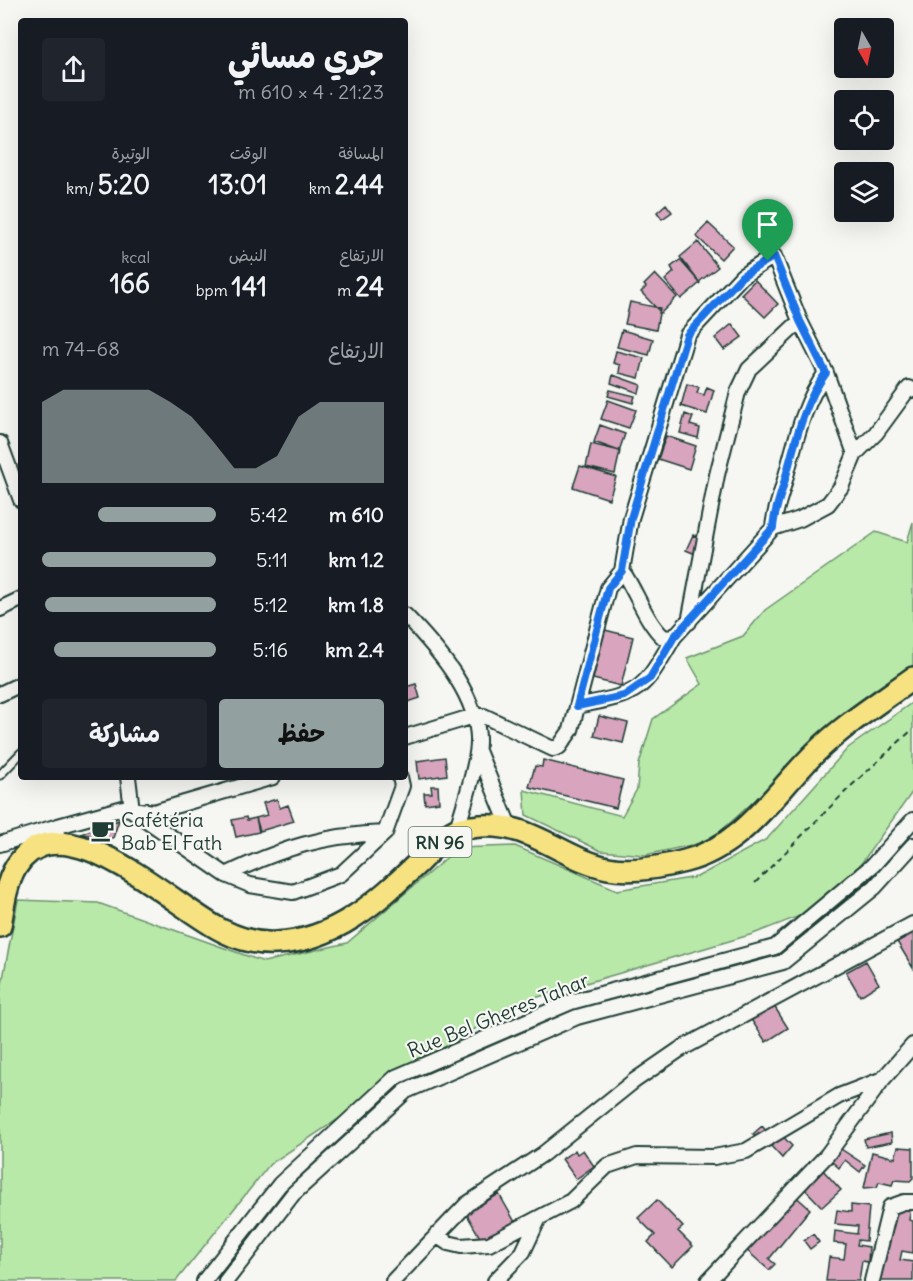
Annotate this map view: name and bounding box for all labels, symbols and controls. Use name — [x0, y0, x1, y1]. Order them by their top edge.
north arrow — [834, 18, 894, 78]
map controls — [834, 18, 894, 222]
text: جري مسائي — [228, 35, 384, 77]
button: share — [42, 38, 105, 101]
text: 21:23 · 4 × 610 m — [238, 79, 384, 104]
button: locate — [834, 90, 894, 150]
text: الوتيرة — [111, 143, 150, 163]
text: الوقت — [230, 143, 267, 163]
text: المسافة — [338, 143, 384, 163]
button: layers — [834, 162, 894, 222]
text: 5:20 — [98, 168, 150, 201]
text: 13:01 — [209, 168, 267, 201]
text: 2.44 — [335, 168, 384, 201]
text: /km — [66, 178, 98, 198]
text: km — [309, 178, 335, 198]
pin — [742, 199, 793, 261]
icon: arrive — [751, 208, 784, 241]
text: النبض — [229, 245, 267, 265]
text: الارتفاع — [339, 245, 384, 265]
text: kcal — [121, 247, 150, 267]
text: 166 — [110, 267, 150, 300]
text: 141 — [232, 270, 267, 303]
text: 24 — [355, 270, 384, 303]
text: bpm — [196, 280, 232, 300]
text: m — [337, 280, 355, 300]
text: 68–74 m — [42, 336, 120, 361]
text: الارتفاع — [328, 338, 384, 363]
text: 5:42 — [249, 502, 288, 527]
text: 610 m — [329, 502, 384, 527]
text: 5:11 — [256, 547, 288, 572]
text: 1.2 km — [328, 547, 384, 572]
text: 5:12 — [253, 592, 288, 617]
text: 1.8 km — [328, 592, 384, 617]
text: 5:16 — [253, 637, 288, 662]
text: 2.4 km — [325, 637, 384, 662]
button: مشاركة — [42, 699, 207, 768]
button: حفظ — [219, 699, 384, 768]
place label: Cafétéria Bab El Fath — [121, 807, 222, 855]
cafe icon: Cafétéria Bab El Fath — [90, 817, 116, 843]
road number: RN 96 — [408, 827, 472, 857]
street label: Rue Bel Gheres Tahar — [404, 967, 592, 1063]

